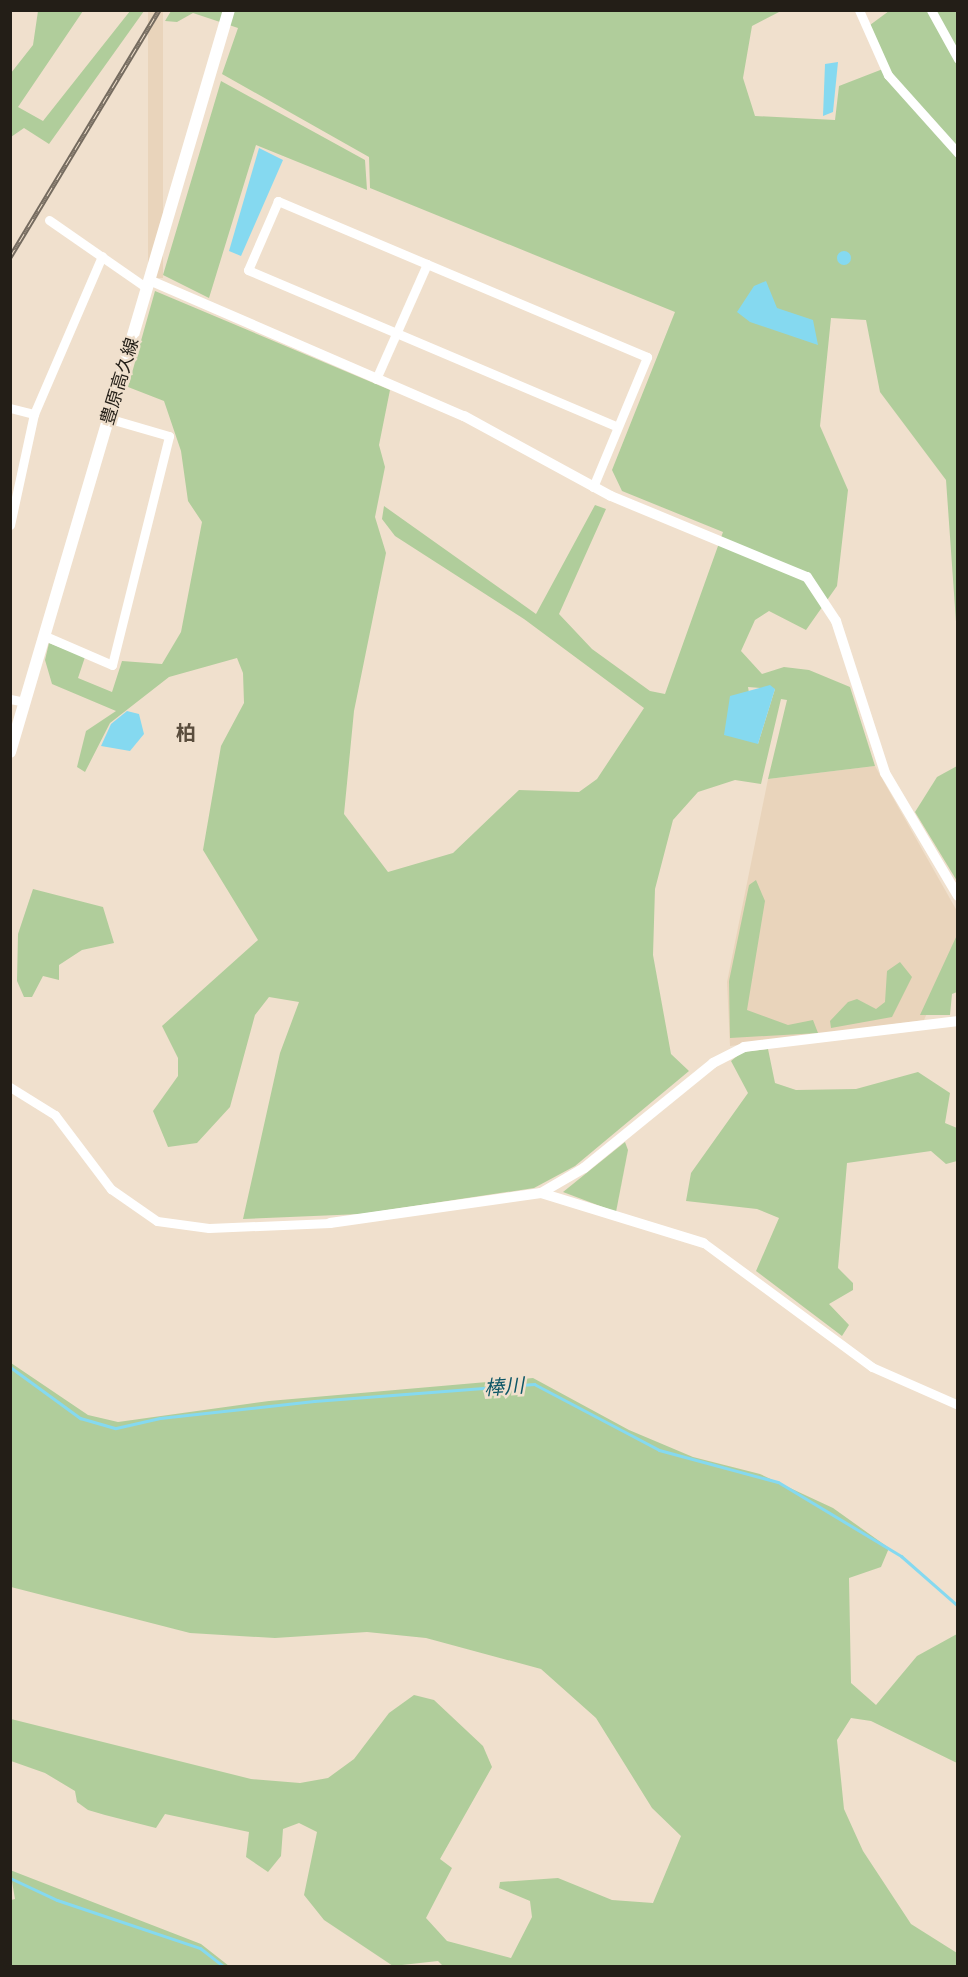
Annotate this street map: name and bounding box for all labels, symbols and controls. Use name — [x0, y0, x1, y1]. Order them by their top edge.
street label: 豊原高久線 — [96, 335, 142, 427]
district label: 柏 — [176, 720, 196, 744]
water label: 棒川 — [483, 1373, 525, 1399]

